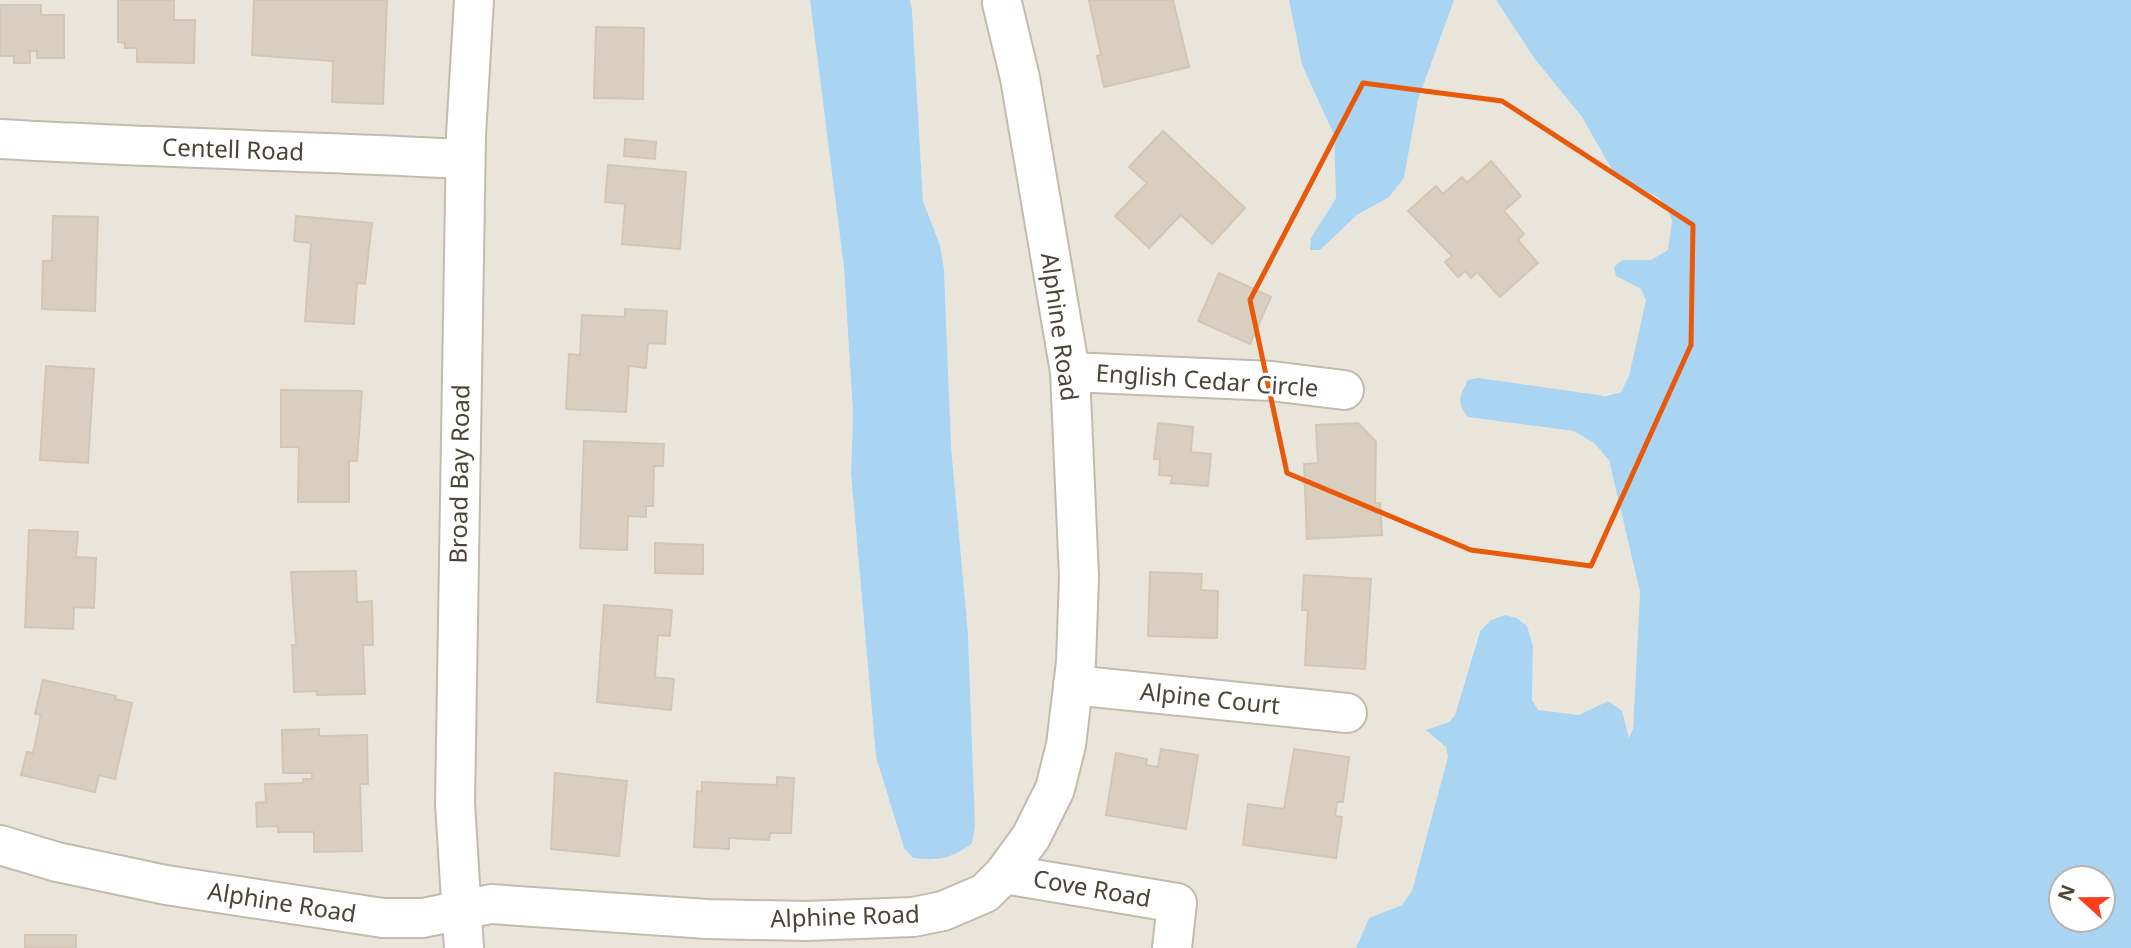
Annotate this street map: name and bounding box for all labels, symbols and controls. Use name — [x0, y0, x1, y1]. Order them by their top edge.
street label: Centell Road — [161, 130, 305, 167]
street label: Alphine Road — [1034, 250, 1087, 403]
street label: English Cedar Circle — [1095, 355, 1319, 404]
street label: Broad Bay Road — [440, 384, 477, 564]
street label: Alpine Court — [1139, 674, 1282, 721]
street label: Cove Road — [1031, 861, 1154, 914]
north arrow — [2047, 864, 2117, 934]
street label: Alphine Road — [206, 874, 359, 930]
text: N — [2051, 881, 2081, 905]
street label: Alphine Road — [770, 896, 920, 935]

